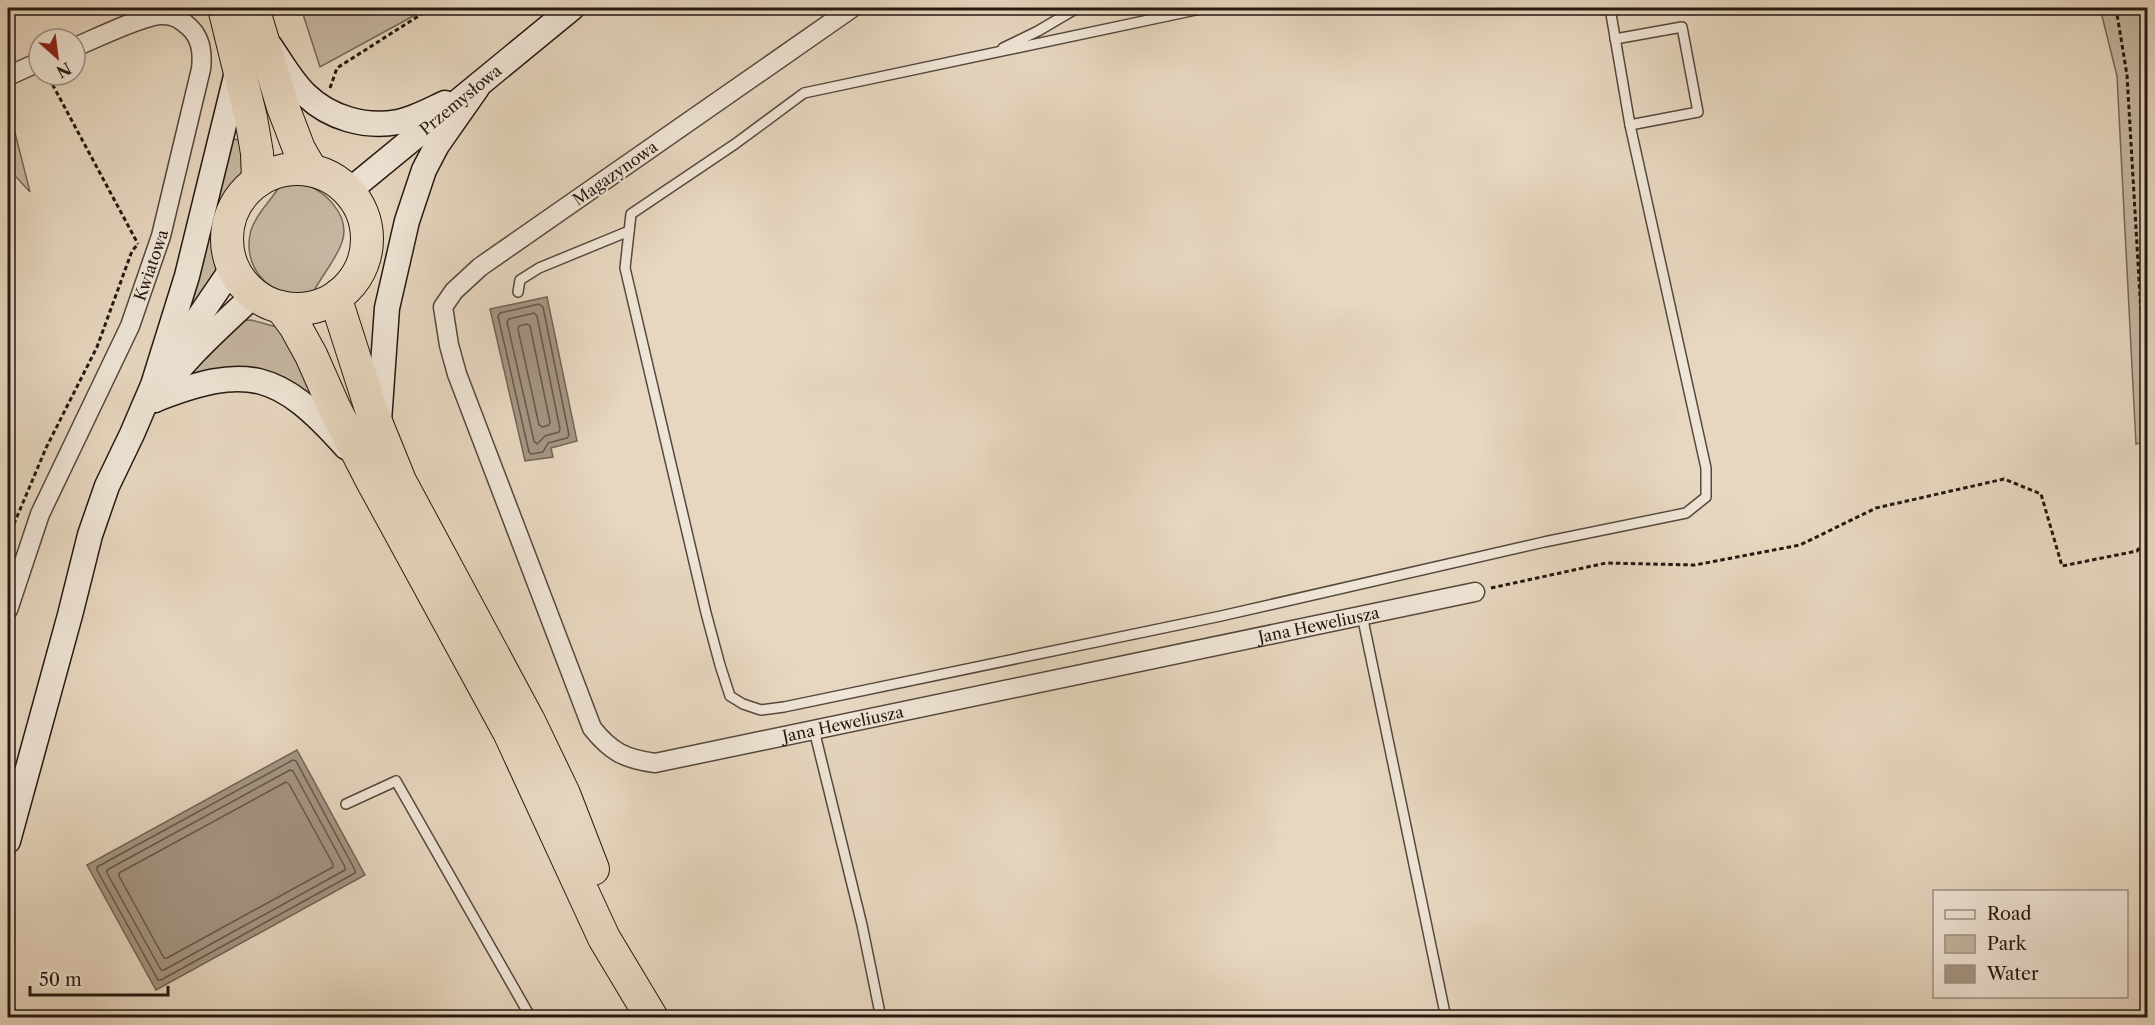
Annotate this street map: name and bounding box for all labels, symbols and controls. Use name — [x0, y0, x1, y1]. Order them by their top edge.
north arrow — [27, 27, 87, 87]
text: N — [53, 58, 75, 82]
street label: Przemysłowa — [415, 60, 506, 139]
street label: Magazynowa — [569, 136, 662, 210]
street label: Kwiatowa — [129, 227, 172, 303]
street label: Jana Heweliusza — [1253, 602, 1382, 648]
street label: Jana Heweliusza — [778, 701, 906, 747]
legend — [1933, 890, 2128, 998]
text: Road — [1987, 903, 2032, 925]
text: Park — [1987, 933, 2028, 955]
scale bar — [30, 959, 168, 997]
text: Water — [1986, 963, 2039, 985]
text: 50 m — [39, 969, 82, 991]

